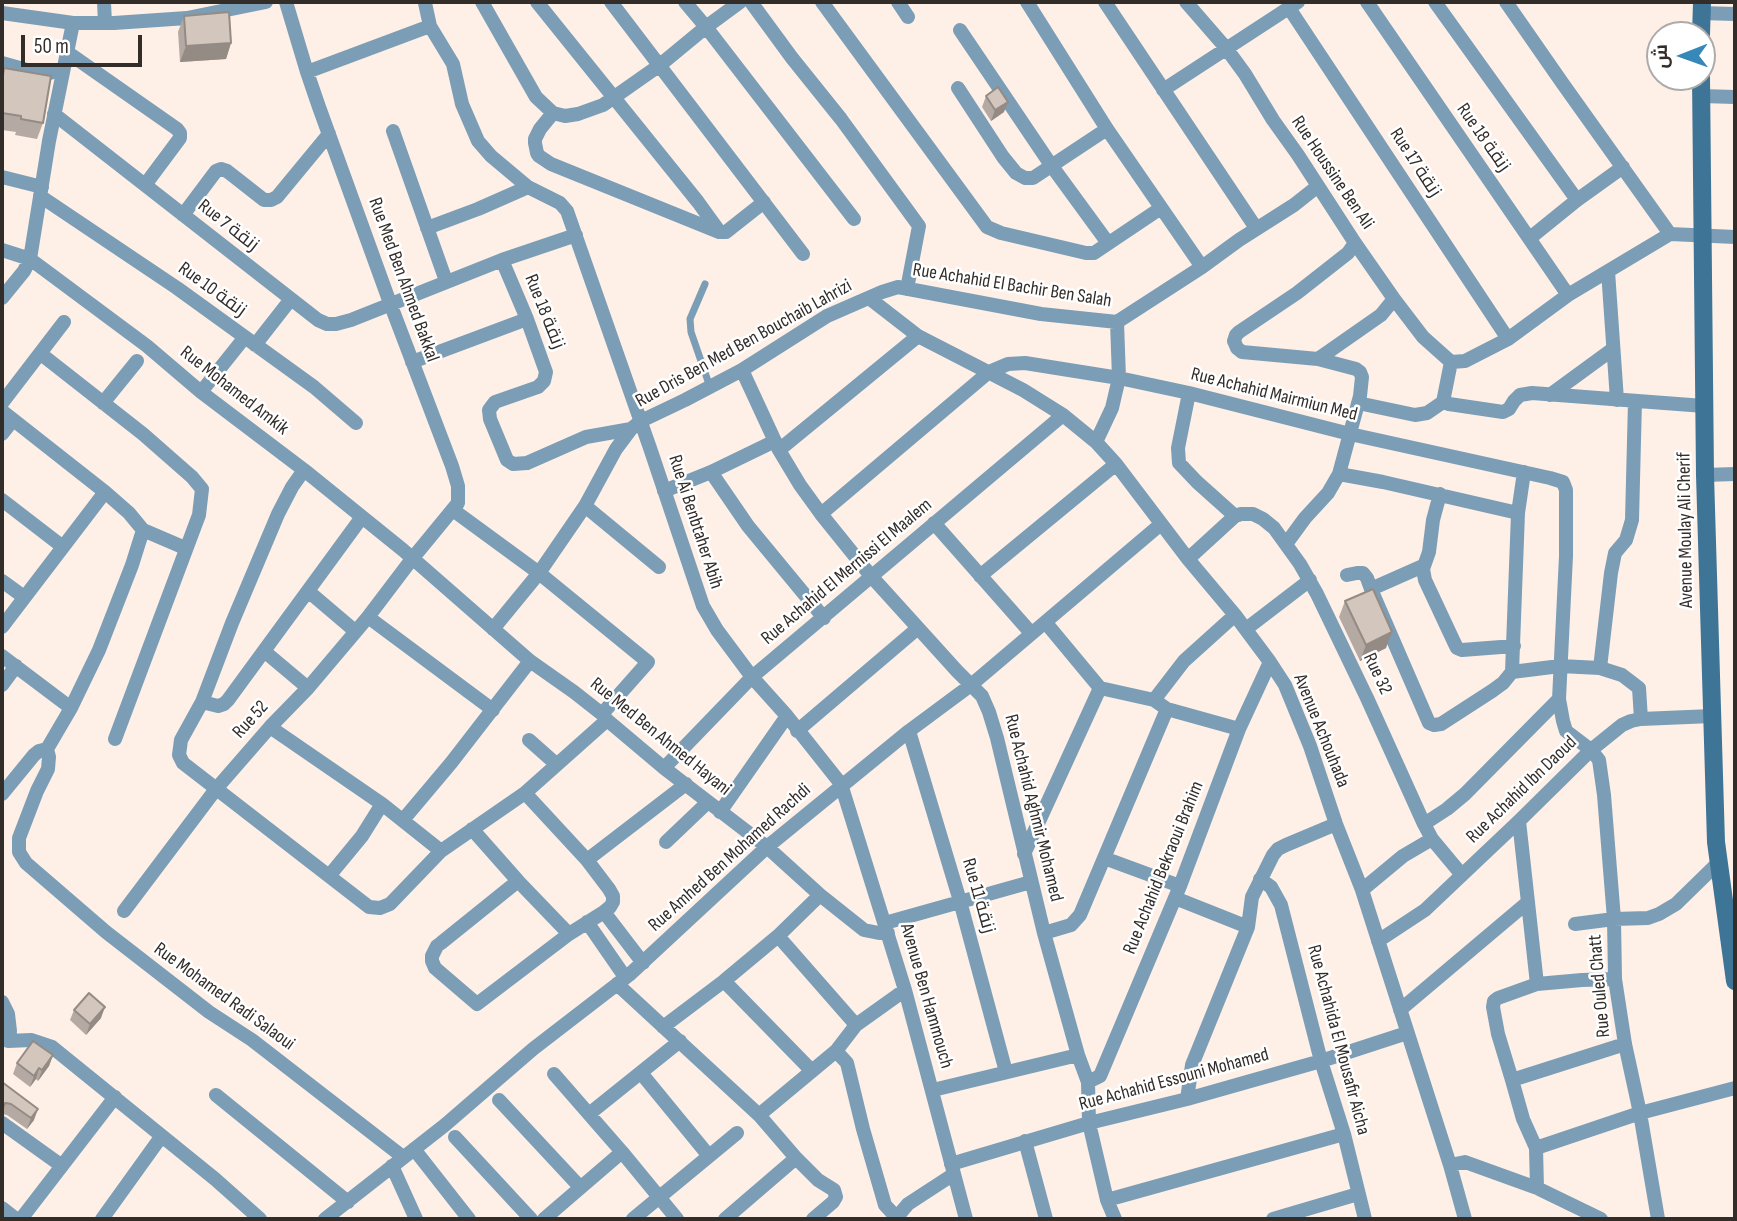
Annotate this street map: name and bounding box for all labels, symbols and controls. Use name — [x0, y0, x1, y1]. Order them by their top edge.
scale bar — [24, 21, 145, 65]
north arrow — [1646, 21, 1716, 91]
text: 50 m — [34, 34, 69, 59]
text: ش — [1650, 44, 1673, 69]
street label: Rue 18 زنقة — [1451, 99, 1515, 177]
street label: Rue Houssine Ben Ali — [1286, 112, 1378, 234]
street label: Rue 17 زنقة — [1384, 124, 1446, 202]
street label: Rue 7 زنقة — [193, 195, 263, 257]
street label: Rue Med Ben Ahmed Bakkal — [363, 195, 443, 365]
street label: Rue 10 زنقة — [173, 258, 251, 322]
street label: Rue Achahid El Bachir Ben Salah — [911, 259, 1113, 313]
street label: Rue 18 زنقة — [519, 271, 569, 353]
street label: Rue Dris Ben Med Ben Bouchaib Lahrizi — [632, 275, 856, 413]
street label: Rue Mohamed Amkik — [175, 342, 293, 440]
street label: Rue Achahid Mairmiun Med — [1188, 363, 1360, 427]
street label: Rue Ai Benbtaher Abih — [663, 452, 727, 592]
street label: Avenue Moulay Ali Cherif — [1673, 452, 1699, 608]
street label: Rue Achahid El Mernissi El Maalem — [757, 494, 937, 650]
street label: Rue 32 — [1358, 650, 1396, 698]
street label: Avenue Achouhada — [1288, 671, 1354, 791]
street label: Rue Med Ben Ahmed Hayani — [585, 673, 735, 801]
street label: Rue 52 — [228, 696, 274, 744]
street label: Rue Achahid Aghmir Mohamed — [999, 712, 1067, 904]
street label: Rue Achahid Ibn Daoud — [1462, 732, 1582, 848]
street label: Rue Achahid Bekraoui Brahim — [1119, 778, 1209, 958]
street label: Rue Amhed Ben Mohamed Rachdi — [644, 779, 816, 937]
street label: Rue 11 زنقة — [956, 856, 1000, 936]
street label: Avenue Ben Hammouch — [894, 921, 958, 1071]
street label: Rue Ouled Chatt — [1584, 934, 1616, 1038]
street label: Rue Mohamed Radi Salaoui — [149, 938, 299, 1056]
street label: Rue Achahida El Mousafir Aicha — [1302, 942, 1374, 1138]
street label: Rue Achahid Essouni Mohamed — [1077, 1044, 1271, 1116]

